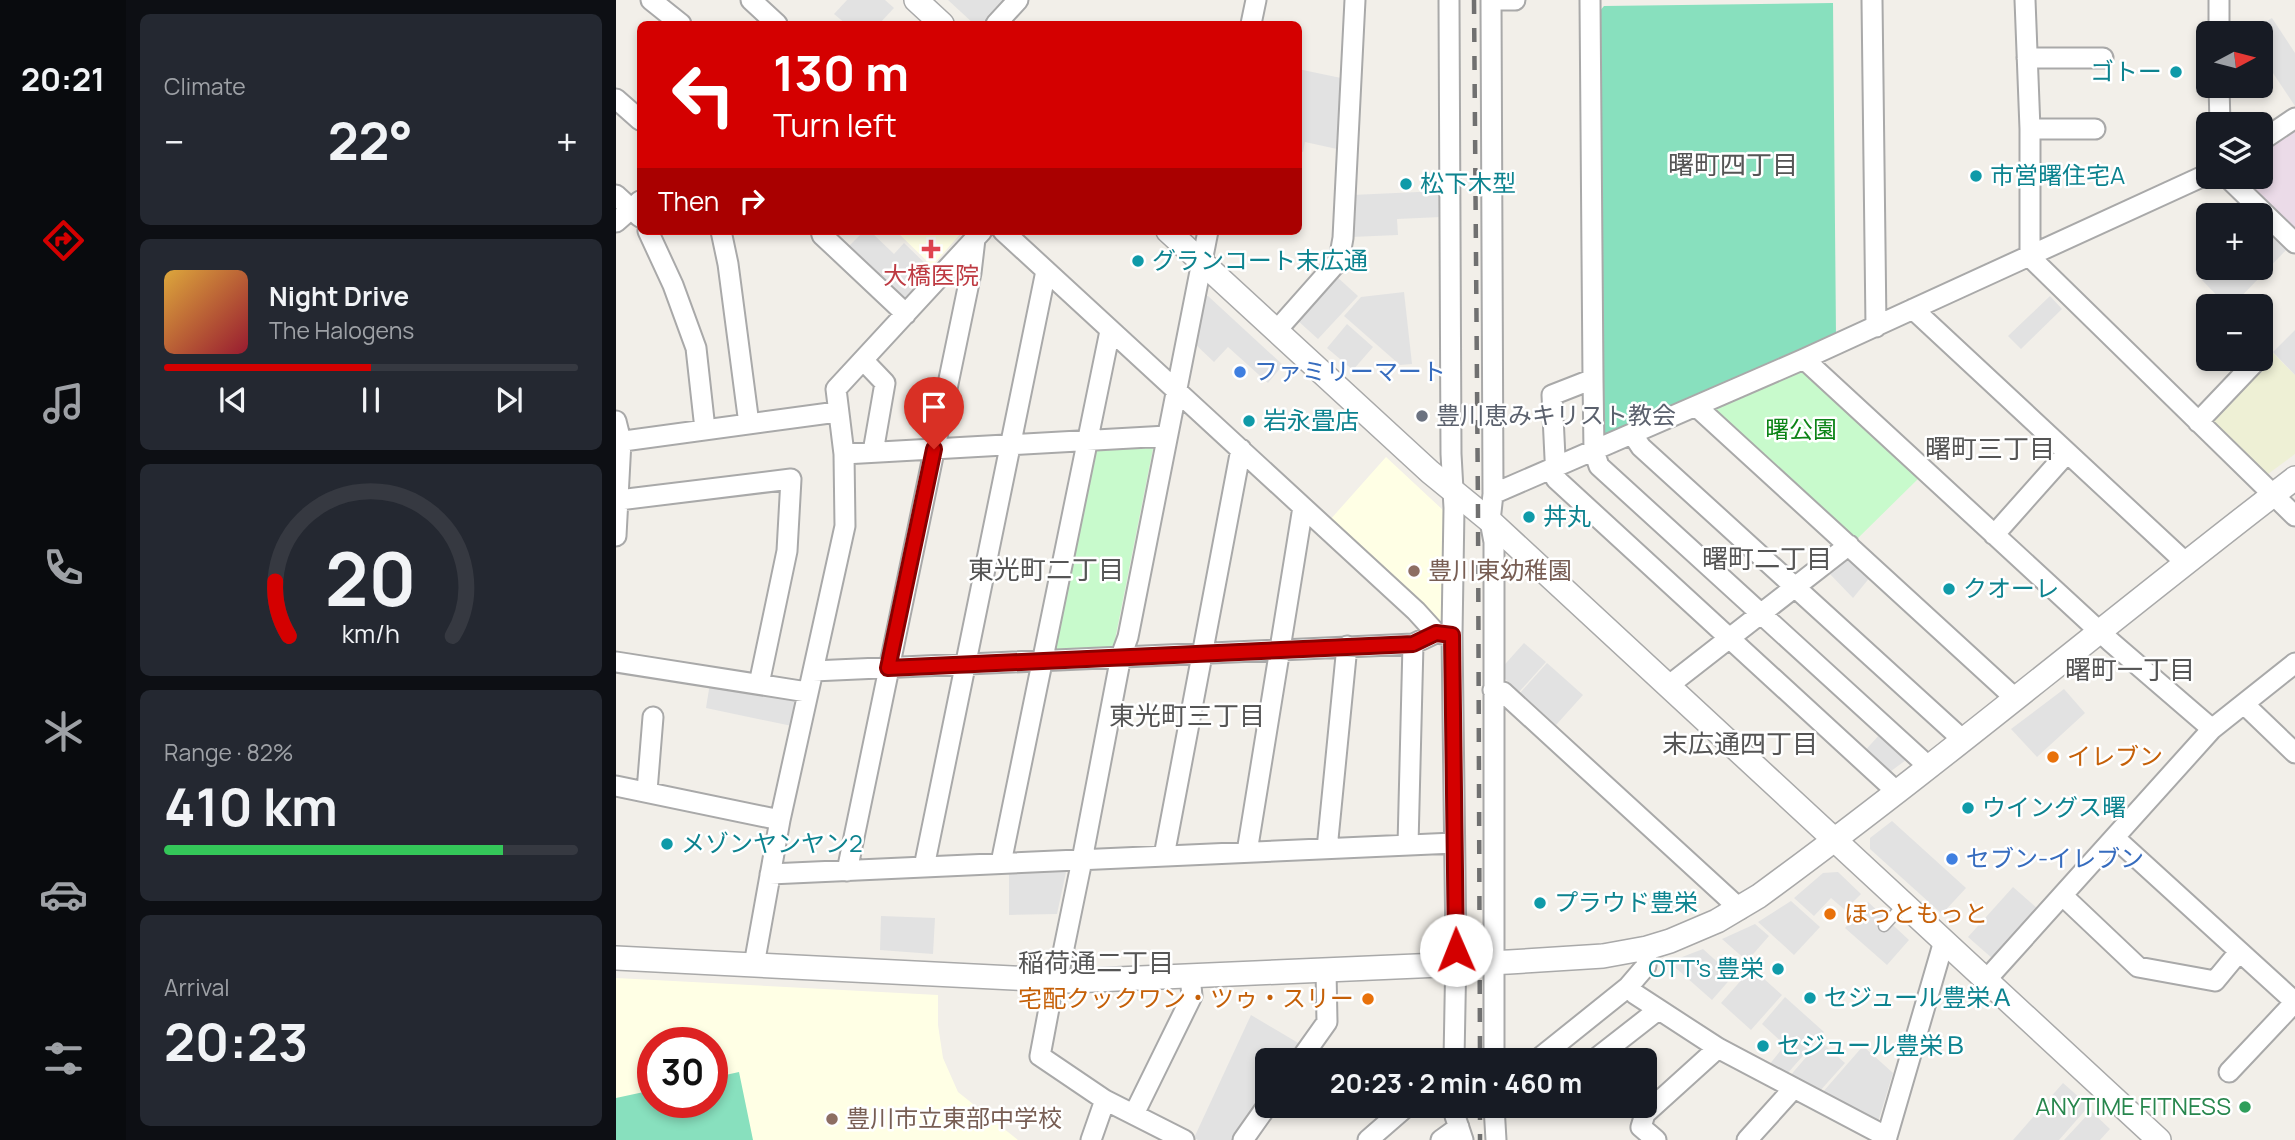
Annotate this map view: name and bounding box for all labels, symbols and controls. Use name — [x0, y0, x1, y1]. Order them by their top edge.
north arrow — [2196, 21, 2273, 98]
map controls — [2196, 21, 2273, 371]
text: 130 m — [773, 39, 909, 106]
icon: left — [658, 49, 749, 140]
place label: ゴトー — [2090, 54, 2162, 87]
text: 20:21 — [21, 57, 105, 101]
marker: ゴトー — [2168, 64, 2184, 80]
text: Climate — [164, 70, 246, 102]
text: Turn left — [773, 103, 897, 147]
text: 22° — [328, 105, 413, 176]
button: layers — [2196, 112, 2273, 189]
text: − — [164, 115, 185, 167]
text: + — [556, 115, 578, 167]
district label: 曙町四丁目 — [1668, 146, 1798, 182]
place label: 市営曙住宅A — [1990, 158, 2125, 191]
place label: 松下木型 — [1420, 166, 1516, 199]
marker: 市営曙住宅A — [1968, 168, 1984, 184]
marker: 松下木型 — [1398, 176, 1414, 192]
icon: right — [733, 182, 771, 220]
text: Then — [658, 183, 719, 219]
button: + — [2196, 203, 2273, 280]
icon: directions — [39, 216, 88, 265]
marker: 大橋医院 — [921, 239, 941, 259]
place label: グランコート末広通 — [1152, 243, 1368, 276]
marker: グランコート末広通 — [1130, 253, 1146, 269]
place label: 大橋医院 — [883, 258, 979, 291]
text: Night Drive — [269, 278, 409, 314]
button: − — [2196, 294, 2273, 371]
text: The Halogens — [269, 314, 414, 346]
place label: ファミリーマート — [1254, 354, 1446, 387]
marker: ファミリーマート — [1232, 364, 1248, 380]
pin — [904, 377, 964, 449]
icon: music — [39, 379, 88, 428]
icon: previous — [214, 381, 252, 419]
icon: pause — [352, 381, 390, 419]
icon: next — [490, 381, 528, 419]
icon: arrive — [915, 388, 953, 426]
place label: 豊川恵みキリスト教会 — [1436, 398, 1676, 431]
place label: 岩永畳店 — [1263, 403, 1359, 436]
marker: 豊川恵みキリスト教会 — [1414, 408, 1430, 424]
park label: 曙公園 — [1765, 412, 1837, 445]
marker: 岩永畳店 — [1241, 413, 1257, 429]
district label: 曙町三丁目 — [1925, 430, 2055, 466]
place label: 丼丸 — [1543, 499, 1591, 532]
marker: 丼丸 — [1521, 509, 1537, 525]
text: 20 — [325, 528, 417, 628]
district label: 曙町二丁目 — [1702, 540, 1832, 576]
icon: phone — [39, 543, 88, 592]
district label: 東光町二丁目 — [968, 551, 1124, 587]
place label: 豊川東幼稚園 — [1428, 553, 1572, 586]
marker: 豊川東幼稚園 — [1406, 563, 1422, 579]
place label: クオーレ — [1963, 571, 2059, 604]
marker: クオーレ — [1941, 581, 1957, 597]
text: km/h — [342, 616, 400, 651]
district label: 曙町一丁目 — [2065, 651, 2195, 687]
district label: 東光町三丁目 — [1109, 697, 1265, 733]
icon: climate — [39, 707, 88, 756]
district label: 末広通四丁目 — [1662, 725, 1818, 761]
text: Range · 82% — [164, 736, 294, 768]
place label: イレブン — [2067, 739, 2163, 772]
marker: イレブン — [2045, 749, 2061, 765]
text: 410 km — [164, 771, 338, 842]
place label: ウイングス曙 — [1982, 790, 2126, 823]
marker: ウイングス曙 — [1960, 800, 1976, 816]
place label: メゾンヤンヤン2 — [681, 826, 863, 859]
marker: メゾンヤンヤン2 — [659, 836, 675, 852]
place label: セブン-イレブン — [1966, 841, 2144, 874]
marker: セブン-イレブン — [1944, 851, 1960, 867]
icon: car — [39, 870, 88, 919]
place label: プラウド豊栄 — [1554, 885, 1698, 918]
marker: プラウド豊栄 — [1532, 895, 1548, 911]
place label: ほっともっと — [1844, 896, 1988, 929]
marker: ほっともっと — [1822, 906, 1838, 922]
position arrow — [1419, 913, 1493, 987]
district label: 稲荷通二丁目 — [1018, 944, 1174, 980]
place label: OTT's 豊栄 — [1648, 951, 1764, 984]
marker: OTT's 豊栄 — [1770, 961, 1786, 977]
text: Arrival — [164, 971, 230, 1003]
place label: セジュール豊栄Ａ — [1824, 980, 2014, 1013]
place label: 宅配クックワン・ツゥ・スリー — [1018, 981, 1354, 1014]
marker: セジュール豊栄Ａ — [1802, 990, 1818, 1006]
marker: 宅配クックワン・ツゥ・スリー — [1360, 991, 1376, 1007]
text: 20:23 — [164, 1006, 308, 1077]
speed limit sign: 30 — [637, 1027, 728, 1118]
place label: セジュール豊栄Ｂ — [1777, 1028, 1967, 1061]
icon: filters — [39, 1034, 88, 1083]
marker: セジュール豊栄Ｂ — [1755, 1038, 1771, 1054]
text: 20:23 · 2 min · 460 m — [1330, 1065, 1582, 1101]
place label: ANYTIME FITNESS — [2035, 1089, 2231, 1122]
marker: ANYTIME FITNESS — [2237, 1099, 2253, 1115]
place label: 豊川市立東部中学校 — [846, 1101, 1062, 1134]
marker: 豊川市立東部中学校 — [824, 1111, 840, 1127]

